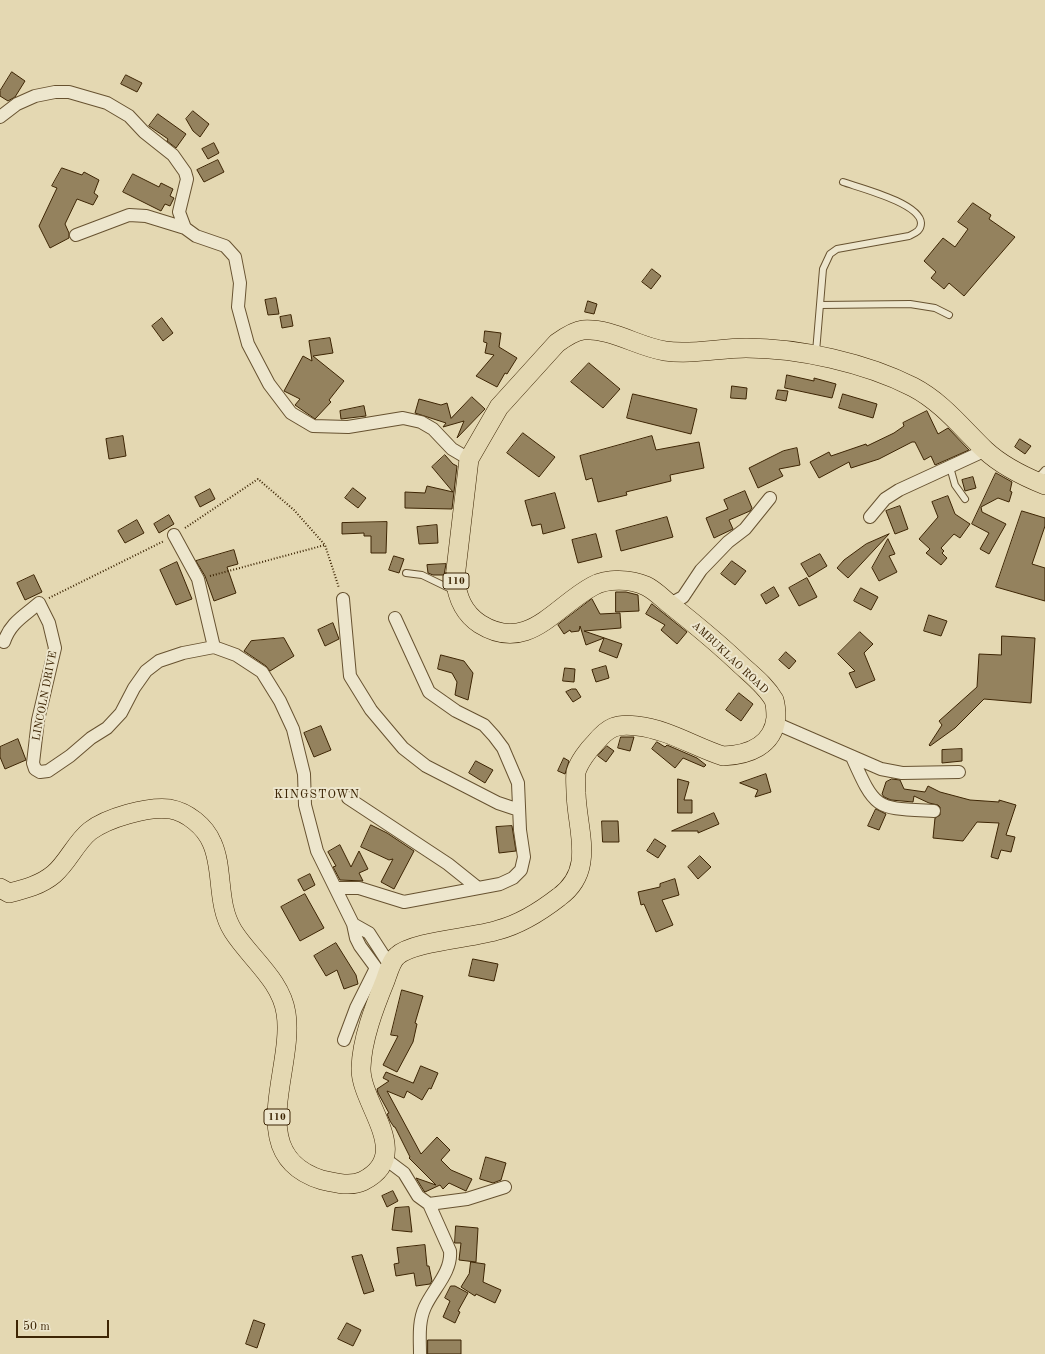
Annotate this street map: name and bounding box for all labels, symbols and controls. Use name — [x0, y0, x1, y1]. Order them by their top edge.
road number: 110 — [443, 573, 469, 589]
street label: AMBUKLAO ROAD — [689, 619, 771, 697]
street label: LINCOLN DRIVE — [30, 650, 60, 742]
district label: KINGSTOWN — [274, 788, 360, 802]
road number: 110 — [264, 1109, 290, 1125]
scale bar — [18, 1312, 111, 1338]
text: 50 m — [23, 1321, 50, 1333]

